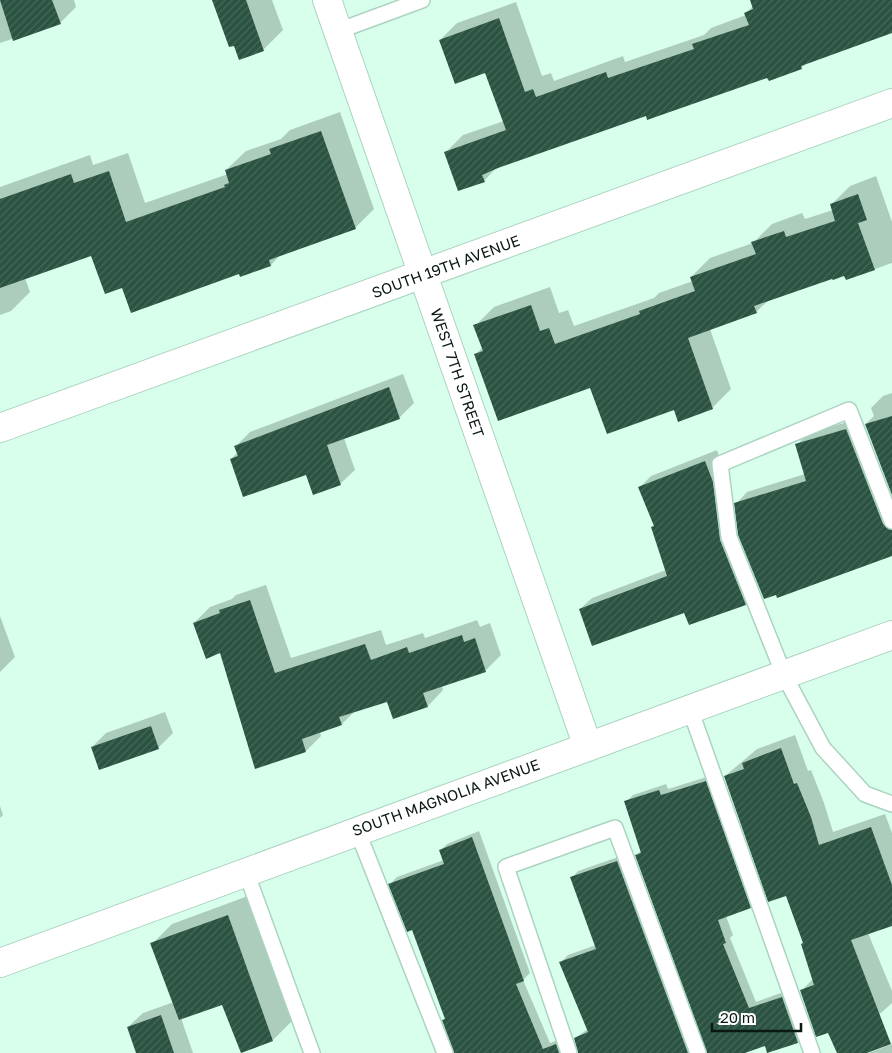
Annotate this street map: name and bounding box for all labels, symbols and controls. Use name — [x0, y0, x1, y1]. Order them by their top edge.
street label: SOUTH 19TH AVENUE — [369, 231, 522, 301]
street label: WEST 7TH STREET — [427, 306, 488, 440]
street label: SOUTH MAGNOLIA AVENUE — [349, 755, 542, 839]
scale bar — [712, 1000, 801, 1032]
text: 20 m — [720, 1008, 755, 1026]

